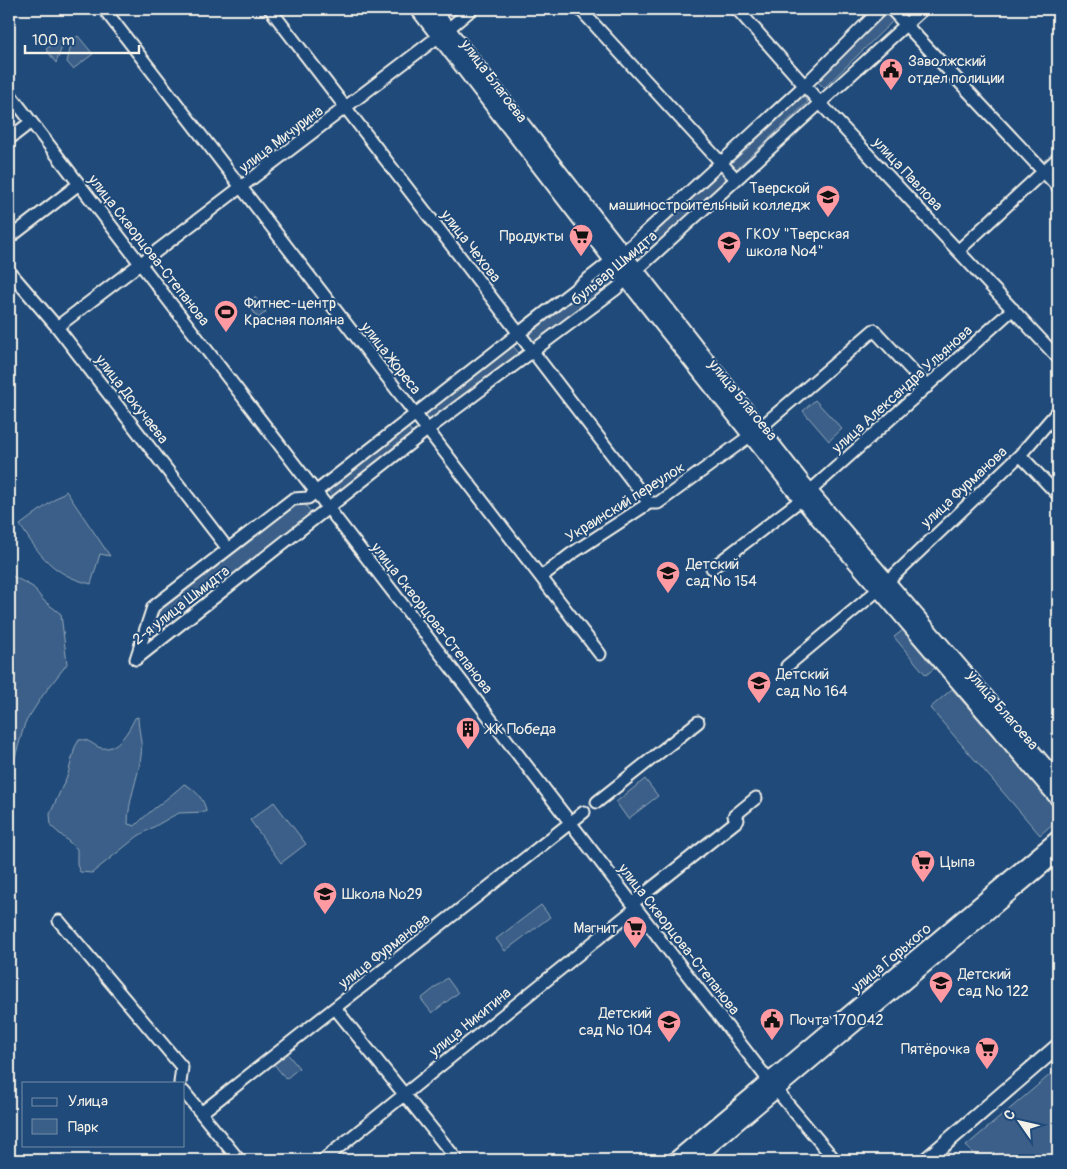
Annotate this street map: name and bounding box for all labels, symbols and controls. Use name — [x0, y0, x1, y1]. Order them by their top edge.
scale bar — [25, 22, 139, 54]
text: 100 m — [32, 31, 75, 50]
street label: улица Благоева — [455, 35, 531, 127]
place label: Заволжский отдел полиции — [908, 52, 1004, 88]
public building icon: Заволжский отдел полиции — [878, 57, 904, 91]
street label: улица Мичурина — [235, 102, 327, 178]
street label: улица Павлова — [868, 133, 947, 215]
street label: улица Скворцова-Степанова — [83, 170, 214, 330]
place label: Тверской машиностроительный колледж — [609, 179, 810, 215]
school or university icon: Тверской машиностроительный колледж — [815, 184, 841, 218]
street label: улица Чехова — [436, 205, 505, 286]
supermarket icon: Продукты — [568, 223, 594, 257]
place label: ГКОУ "Тверская школа №4" — [746, 225, 849, 261]
place label: Продукты — [500, 227, 564, 246]
street label: бульвар Шмидта — [567, 227, 661, 310]
school or university icon: ГКОУ "Тверская школа №4" — [716, 230, 742, 264]
place label: Фитнес-центр Красная поляна — [244, 294, 344, 330]
sports icon: Фитнес-центр Красная поляна — [213, 299, 239, 333]
street label: улица Жореса — [356, 317, 425, 398]
street label: улица Александра Ульянова — [827, 321, 977, 458]
street label: улица Докучаева — [90, 350, 172, 448]
street label: улица Благоева — [703, 355, 781, 445]
street label: улица Фурманова — [917, 443, 1011, 533]
street label: Украинский переулок — [562, 458, 689, 547]
street label: улица Скворцова-Степанова — [366, 538, 497, 698]
place label: Детский сад № 154 — [685, 555, 757, 591]
school or university icon: Детский сад № 154 — [655, 560, 681, 594]
street label: 2-я улица Шмидта — [129, 562, 234, 649]
place label: Детский сад № 164 — [775, 665, 848, 701]
street label: улица Благоева — [962, 666, 1042, 754]
school or university icon: Детский сад № 164 — [746, 670, 772, 704]
building icon: ЖК Победа — [455, 716, 481, 750]
place label: ЖК Победа — [484, 720, 556, 739]
supermarket icon: Цыпа — [910, 849, 936, 883]
place label: Цыпа — [940, 853, 975, 872]
street label: улица Скворцова-Степанова — [613, 859, 744, 1019]
school or university icon: Школа №29 — [312, 881, 338, 915]
place label: Школа №29 — [342, 885, 423, 904]
street label: улица Фурманова — [334, 910, 434, 994]
supermarket icon: Магнит — [622, 915, 648, 949]
place label: Магнит — [573, 919, 618, 938]
street label: улица Горького — [847, 919, 935, 998]
place label: Детский сад № 122 — [957, 965, 1029, 1001]
school or university icon: Детский сад № 122 — [928, 970, 954, 1004]
street label: улица Никитина — [425, 984, 515, 1062]
place label: Детский сад № 104 — [579, 1004, 652, 1040]
public building icon: Почта 170042 — [759, 1007, 785, 1041]
school or university icon: Детский сад № 104 — [656, 1009, 682, 1043]
place label: Почта 170042 — [790, 1011, 884, 1030]
supermarket icon: Пятёрочка — [974, 1036, 1000, 1070]
place label: Пятёрочка — [901, 1040, 970, 1059]
legend — [22, 1082, 185, 1146]
text: Улица — [68, 1092, 108, 1111]
north arrow — [994, 1096, 1044, 1146]
text: С — [1000, 1106, 1019, 1123]
text: Парк — [68, 1118, 99, 1137]

